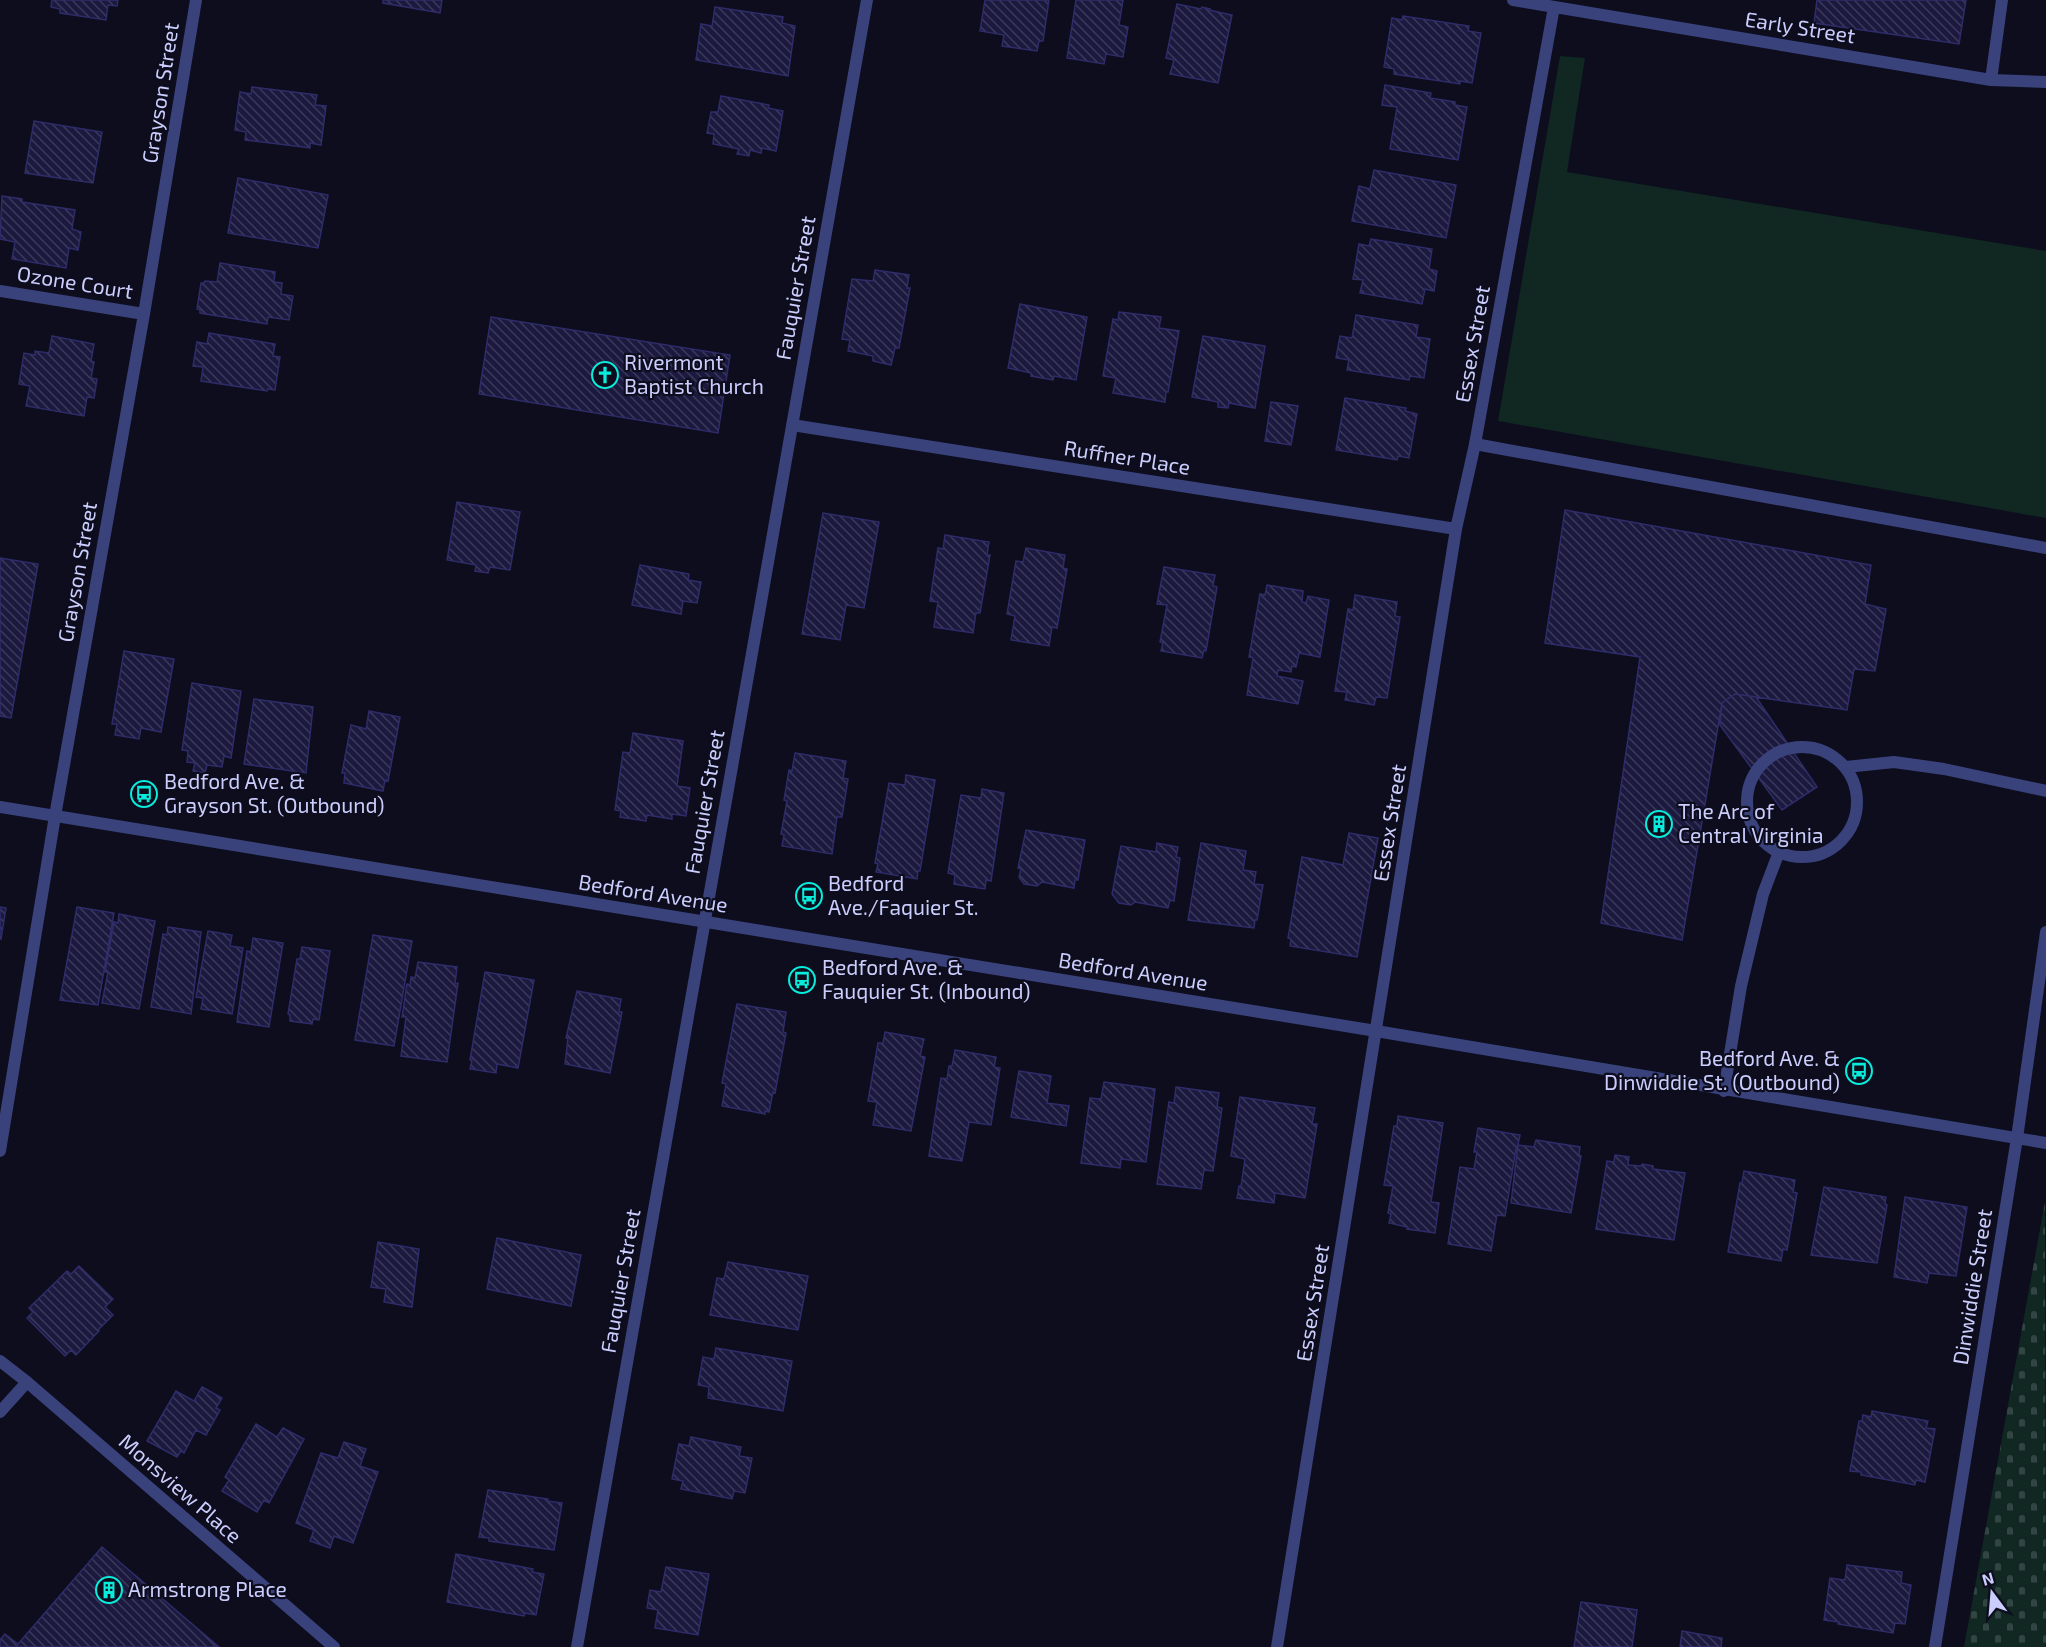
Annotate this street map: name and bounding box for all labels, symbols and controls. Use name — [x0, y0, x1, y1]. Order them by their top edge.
street label: Early Street — [1743, 5, 1857, 48]
street label: Grayson Street — [136, 21, 183, 165]
street label: Fauquier Street — [770, 214, 819, 362]
street label: Ozone Court — [15, 260, 135, 303]
street label: Essex Street — [1449, 283, 1494, 404]
place label: Rivermont Baptist Church — [624, 349, 764, 398]
church icon: Rivermont Baptist Church — [590, 360, 620, 390]
street label: Ruffner Place — [1062, 434, 1192, 479]
street label: Grayson Street — [52, 500, 101, 644]
street label: Fauquier Street — [679, 728, 728, 876]
street label: Essex Street — [1367, 762, 1410, 883]
place label: Bedford Ave. & Grayson St. (Outbound) — [164, 768, 385, 817]
bus stop icon: Bedford Ave. & Grayson St. (Outbound) — [129, 779, 159, 809]
place label: The Arc of Central Virginia — [1678, 798, 1824, 847]
building icon: The Arc of Central Virginia — [1644, 809, 1674, 839]
street label: Bedford Avenue — [577, 868, 730, 917]
place label: Bedford Ave./Faquier St. — [828, 870, 979, 919]
bus stop icon: Bedford Ave./Faquier St. — [794, 881, 824, 911]
street label: Bedford Avenue — [1057, 946, 1210, 995]
place label: Bedford Ave. & Fauquier St. (Inbound) — [822, 954, 1031, 1003]
bus stop icon: Bedford Ave. & Fauquier St. (Inbound) — [787, 965, 817, 995]
place label: Bedford Ave. & Dinwiddie St. (Outbound) — [1604, 1045, 1840, 1094]
bus stop icon: Bedford Ave. & Dinwiddie St. (Outbound) — [1844, 1056, 1874, 1086]
street label: Fauquier Street — [595, 1207, 644, 1355]
street label: Dinwiddie Street — [1947, 1207, 1996, 1366]
street label: Essex Street — [1290, 1242, 1333, 1363]
street label: Monsview Place — [115, 1428, 247, 1548]
north arrow — [1962, 1563, 2022, 1623]
text: N — [1980, 1567, 1996, 1589]
building icon: Armstrong Place — [94, 1575, 124, 1605]
place label: Armstrong Place — [128, 1576, 287, 1601]

